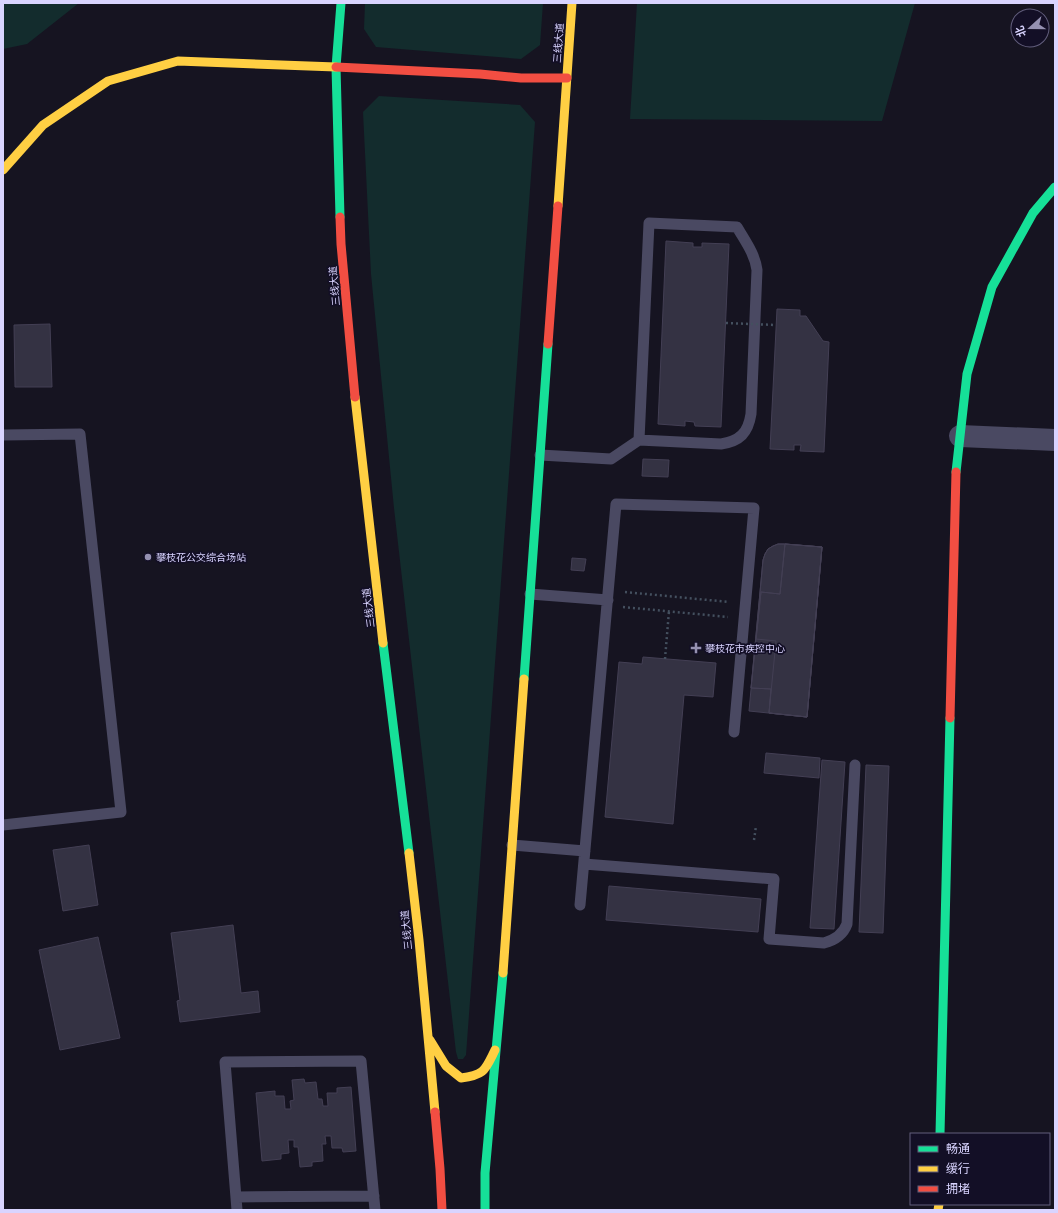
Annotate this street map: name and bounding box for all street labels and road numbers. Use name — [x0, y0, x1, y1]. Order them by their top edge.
street label: 三线大道 — [550, 23, 566, 63]
street label: 三线大道 — [325, 265, 343, 307]
street label: 三线大道 — [359, 587, 377, 629]
street label: 三线大道 — [397, 909, 415, 951]

